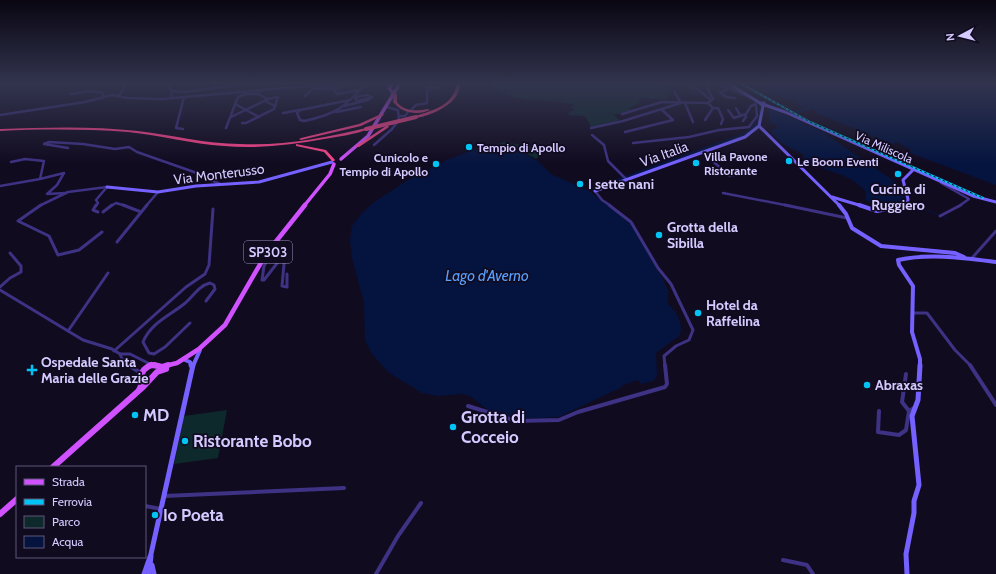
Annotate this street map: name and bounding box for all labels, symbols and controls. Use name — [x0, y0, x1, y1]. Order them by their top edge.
north arrow — [940, 16, 980, 56]
text: N — [943, 33, 957, 42]
street label: Via Miliscola — [853, 128, 916, 167]
street label: Via Italia — [637, 137, 691, 171]
place label: Tempio di Apollo — [477, 140, 566, 155]
marker: Tempio di Apollo — [464, 142, 474, 152]
place label: Villa Pavone Ristorante — [704, 149, 767, 178]
place label: Cunicolo e Tempio di Apollo — [340, 150, 428, 179]
place label: Le Boom Eventi — [797, 154, 879, 169]
marker: Le Boom Eventi — [784, 156, 794, 166]
marker: Villa Pavone Ristorante — [691, 158, 701, 168]
street label: Via Monterusso — [172, 159, 266, 189]
marker: Cunicolo e Tempio di Apollo — [431, 159, 441, 169]
marker: Cucina di Ruggiero — [893, 169, 903, 179]
place label: I sette nani — [588, 175, 654, 193]
marker: I sette nani — [575, 179, 585, 189]
place label: Cucina di Ruggiero — [870, 180, 926, 214]
place label: Grotta della Sibilla — [667, 218, 738, 252]
marker: Grotta della Sibilla — [654, 230, 664, 240]
road number: SP303 — [244, 241, 292, 263]
water label: Lago d'Averno — [445, 267, 529, 285]
place label: Hotel da Raffelina — [706, 296, 760, 330]
marker: Hotel da Raffelina — [693, 308, 703, 318]
place label: Ospedale Santa Maria delle Grazie — [41, 353, 148, 387]
marker: Ospedale Santa Maria delle Grazie — [26, 364, 38, 376]
place label: Abraxas — [875, 376, 923, 394]
marker: Abraxas — [862, 380, 872, 390]
place label: MD — [143, 405, 169, 425]
place label: Grotta di Cocceio — [461, 407, 525, 447]
marker: MD — [130, 410, 140, 420]
marker: Grotta di Cocceio — [448, 422, 458, 432]
place label: Ristorante Bobo — [193, 431, 312, 451]
marker: Ristorante Bobo — [180, 436, 190, 446]
legend — [16, 466, 146, 558]
text: Strada — [52, 474, 85, 489]
text: Ferrovia — [52, 494, 92, 509]
place label: Io Poeta — [163, 505, 224, 525]
marker: Io Poeta — [150, 510, 160, 520]
text: Parco — [52, 514, 80, 529]
text: Acqua — [52, 534, 84, 549]

